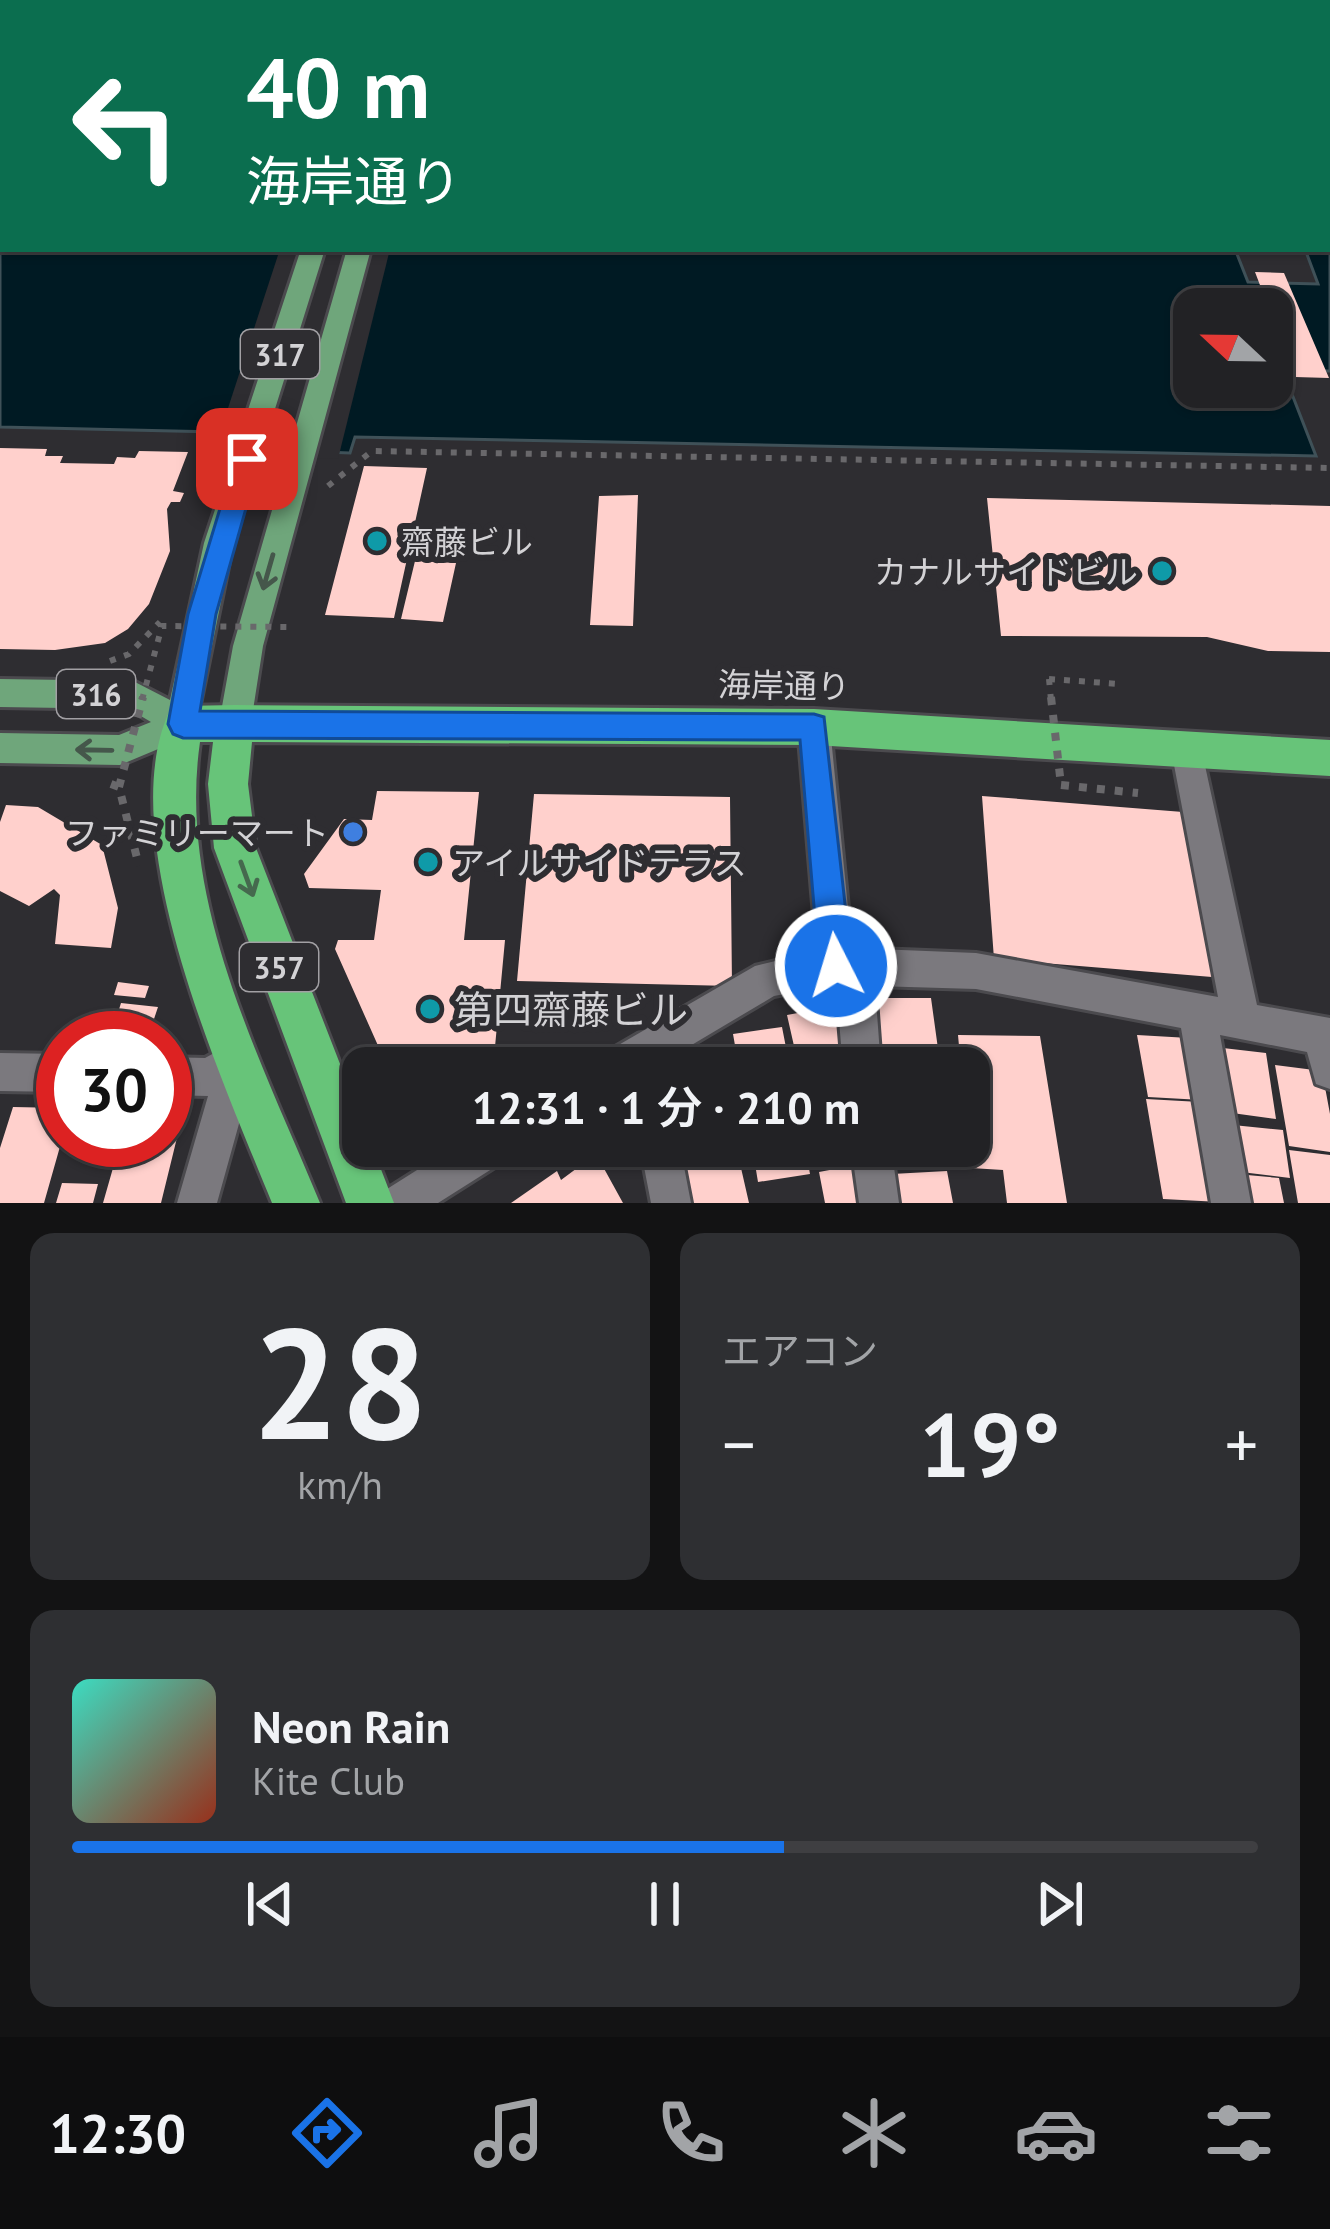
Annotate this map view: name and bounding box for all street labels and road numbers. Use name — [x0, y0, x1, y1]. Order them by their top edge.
road number: 317 — [241, 330, 319, 378]
street label: 海岸通り — [718, 662, 850, 708]
road number: 316 — [57, 670, 135, 718]
road number: 357 — [240, 943, 318, 991]

